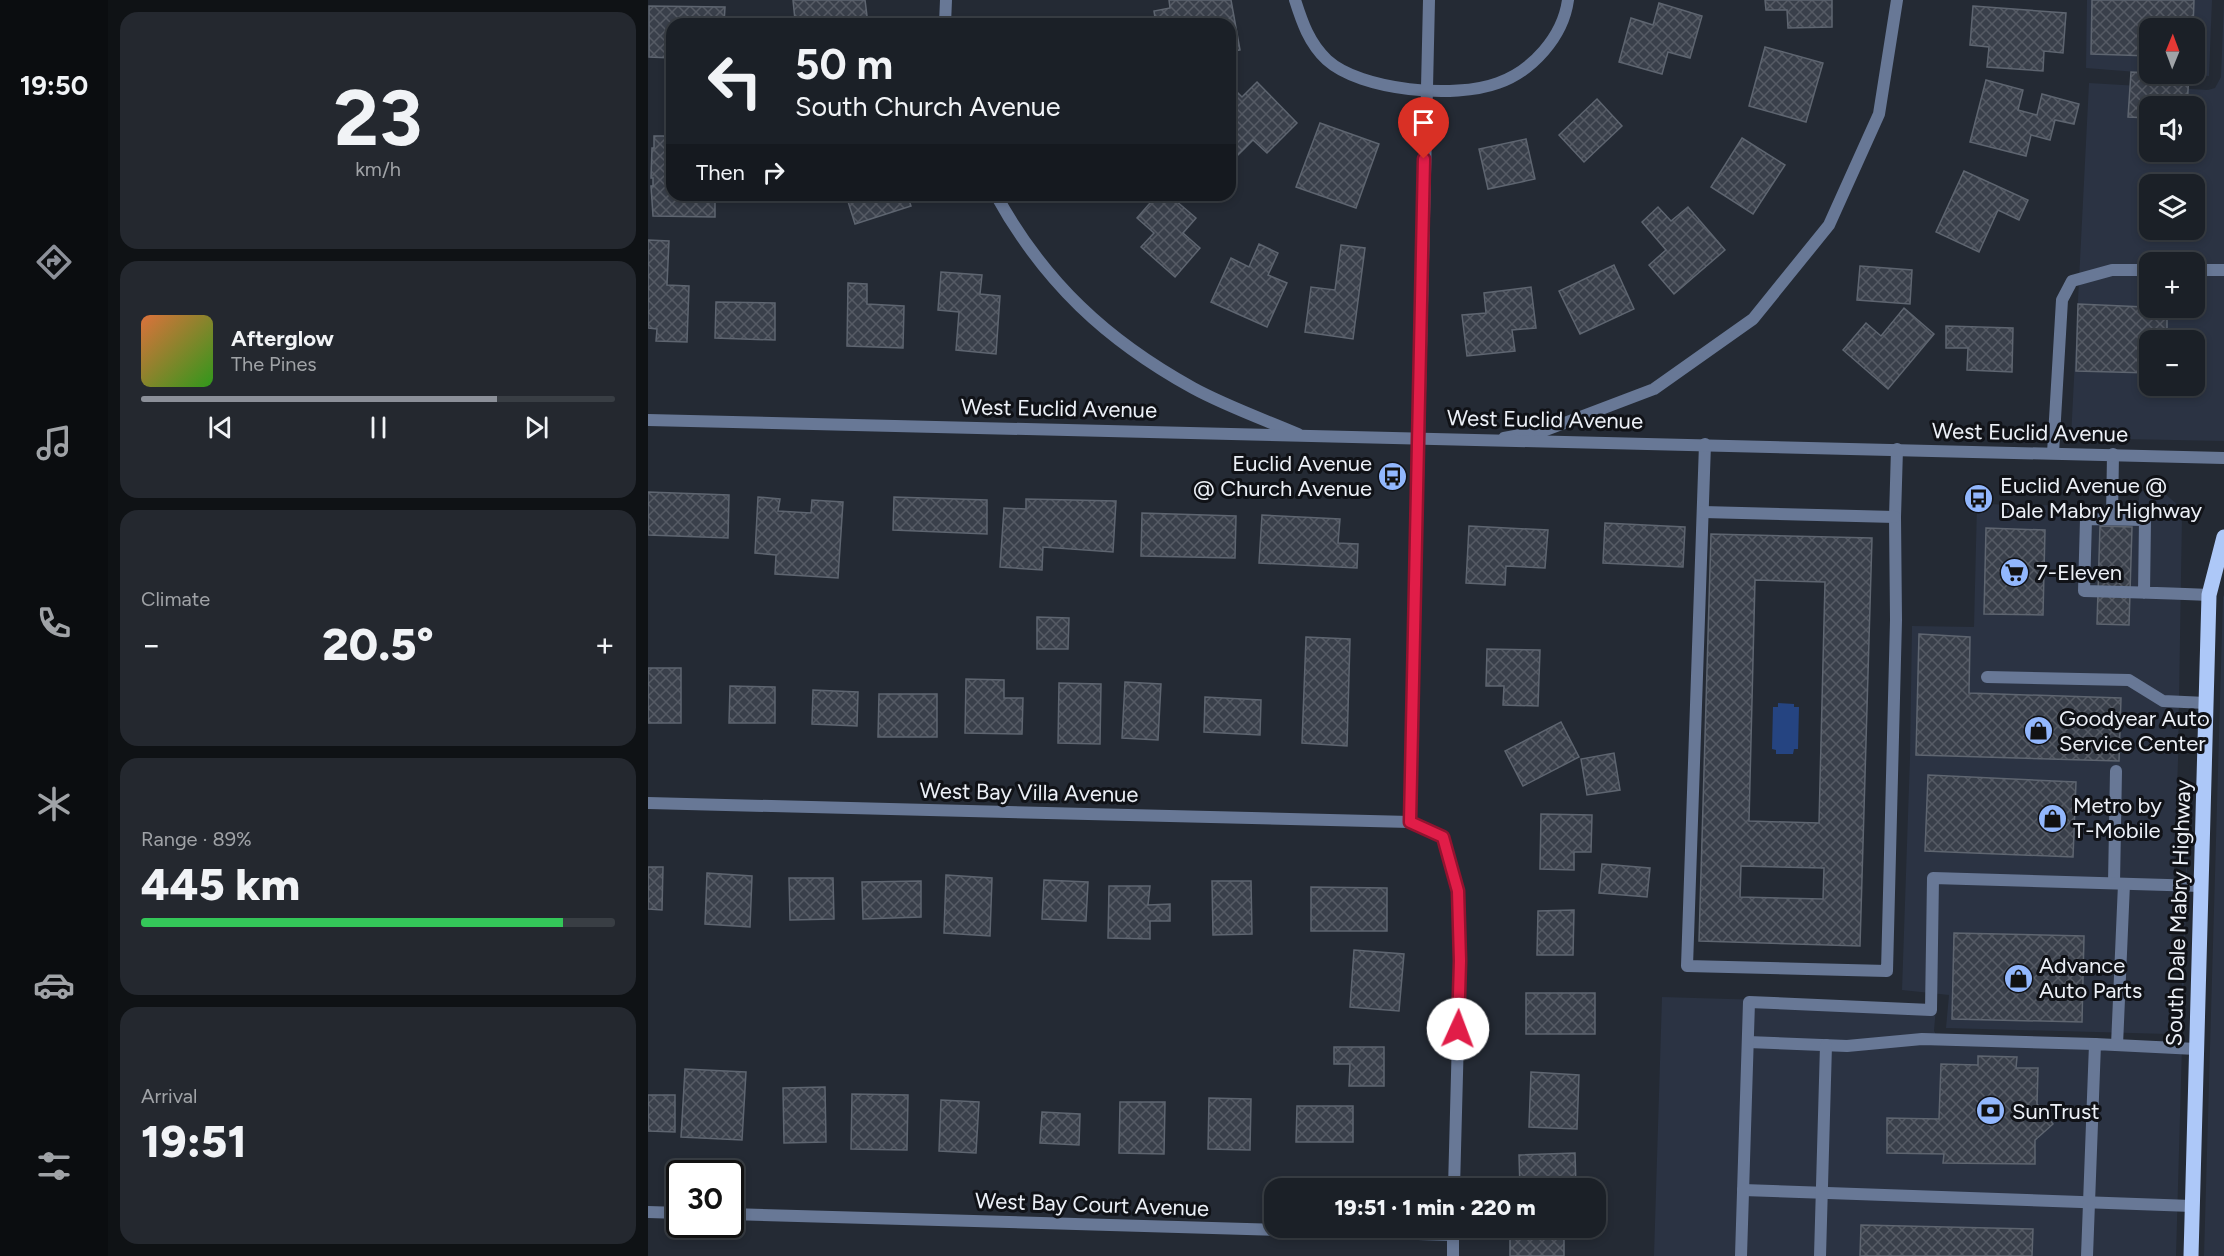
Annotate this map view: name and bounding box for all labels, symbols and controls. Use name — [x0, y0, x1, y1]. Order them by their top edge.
north arrow — [2139, 18, 2205, 84]
map controls — [2139, 18, 2205, 396]
text: 50 m — [795, 39, 893, 90]
icon: left — [696, 42, 774, 120]
text: 19:50 — [20, 69, 88, 102]
text: 23 — [334, 71, 422, 165]
text: South Church Avenue — [795, 90, 1061, 123]
button: sound — [2139, 96, 2205, 162]
pin — [1398, 97, 1449, 159]
icon: arrive — [1407, 106, 1440, 139]
icon: right — [757, 156, 790, 189]
text: km/h — [355, 157, 401, 181]
text: Then — [696, 159, 745, 186]
button: layers — [2139, 174, 2205, 240]
icon: directions — [33, 241, 75, 283]
button: + — [2139, 252, 2205, 318]
text: Afterglow — [231, 325, 334, 352]
button: − — [2139, 330, 2205, 396]
text: The Pines — [231, 352, 317, 376]
street label: West Euclid Avenue — [961, 393, 1157, 424]
street label: West Euclid Avenue — [1447, 404, 1643, 435]
icon: previous — [204, 411, 237, 444]
icon: pause — [362, 411, 395, 444]
icon: next — [520, 411, 553, 444]
street label: West Euclid Avenue — [1932, 417, 2128, 448]
icon: music — [33, 422, 75, 464]
place label: Euclid Avenue @ Church Avenue — [1193, 450, 1372, 502]
bus stop icon: Euclid Avenue @ Church Avenue — [1377, 460, 1409, 492]
place label: Euclid Avenue @ Dale Mabry Highway — [2000, 472, 2203, 524]
bus stop icon: Euclid Avenue @ Dale Mabry Highway — [1963, 482, 1995, 514]
supermarket icon: 7-Eleven — [1999, 556, 2031, 588]
place label: 7-Eleven — [2036, 559, 2122, 586]
text: Climate — [141, 587, 210, 611]
icon: phone — [33, 602, 75, 644]
text: 20.5° — [322, 617, 434, 671]
text: − — [141, 625, 162, 664]
text: + — [594, 625, 615, 664]
place label: Goodyear Auto Service Center — [2059, 705, 2210, 757]
shop icon: Goodyear Auto Service Center — [2022, 715, 2054, 747]
street label: West Bay Villa Avenue — [919, 777, 1139, 808]
street label: South Dale Mabry Highway — [2160, 779, 2197, 1047]
icon: climate — [33, 783, 75, 825]
place label: Metro by T-Mobile — [2073, 792, 2162, 844]
shop icon: Metro by T-Mobile — [2036, 802, 2068, 834]
text: Range · 89% — [141, 827, 252, 851]
text: 445 km — [141, 857, 300, 911]
place label: Advance Auto Parts — [2039, 952, 2142, 1004]
shop icon: Advance Auto Parts — [2002, 962, 2034, 994]
icon: car — [33, 964, 75, 1006]
position arrow — [1426, 997, 1490, 1061]
text: Arrival — [141, 1084, 197, 1108]
bank icon: SunTrust — [1975, 1095, 2007, 1127]
place label: SunTrust — [2012, 1098, 2099, 1125]
text: 19:51 — [141, 1114, 247, 1168]
icon: filters — [33, 1145, 75, 1187]
speed limit sign: 30 — [666, 1160, 744, 1238]
street label: West Bay Court Avenue — [974, 1187, 1209, 1222]
text: 19:51 · 1 min · 220 m — [1334, 1194, 1536, 1221]

